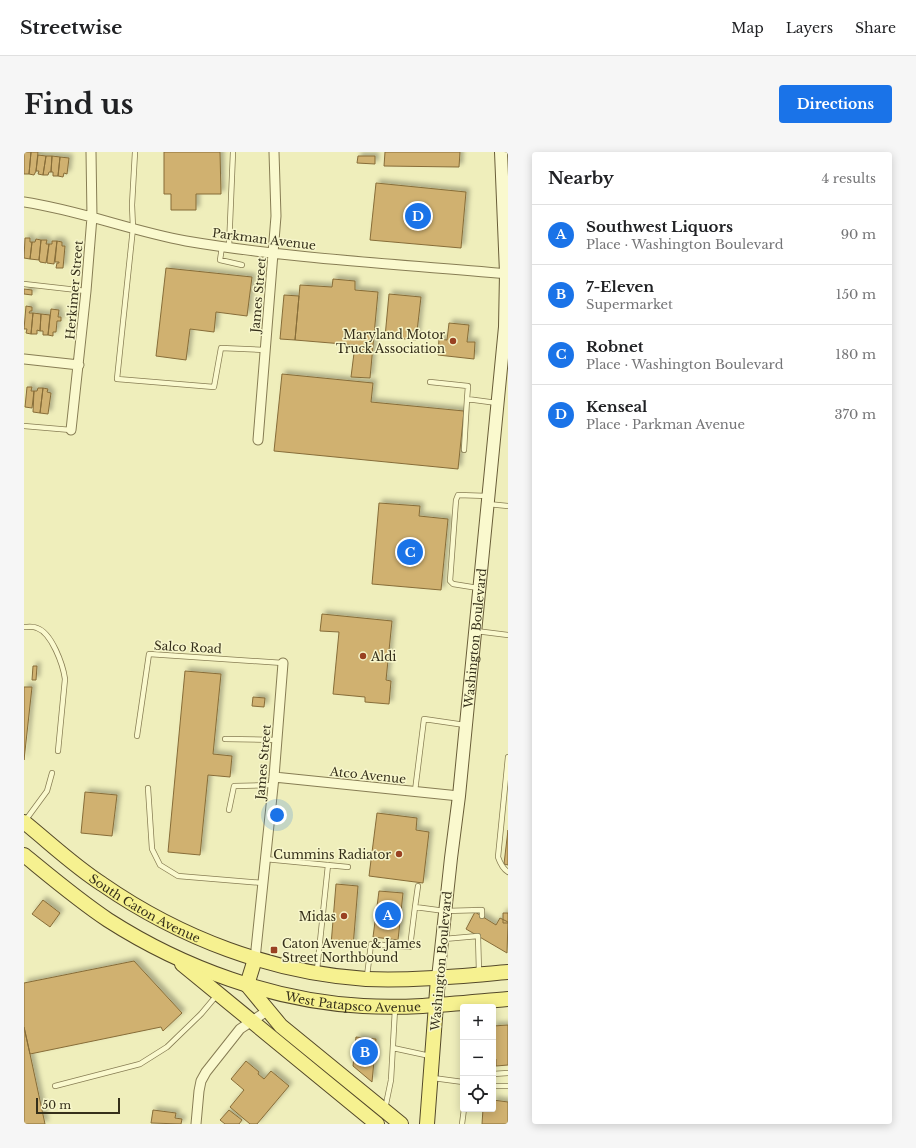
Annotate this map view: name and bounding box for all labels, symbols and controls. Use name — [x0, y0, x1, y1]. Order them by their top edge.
text: Streetwise — [20, 16, 122, 39]
text: Map — [731, 19, 764, 37]
text: Layers — [786, 19, 833, 37]
text: Share — [855, 19, 896, 37]
button: Directions — [779, 85, 892, 123]
text: Find us — [24, 87, 134, 122]
text: Nearby — [548, 168, 614, 189]
text: 4 results — [822, 170, 876, 187]
pin: D — [405, 201, 431, 231]
text: Southwest Liquors — [586, 217, 733, 236]
street label: Parkman Avenue — [211, 225, 317, 253]
text: A — [556, 226, 566, 243]
text: 90 m — [841, 226, 876, 243]
text: Place · Washington Boulevard — [586, 236, 783, 253]
street label: Herkimer Street — [62, 239, 86, 340]
street label: James Street — [247, 256, 269, 335]
text: 7-Eleven — [586, 277, 654, 296]
text: B — [556, 286, 566, 303]
text: 150 m — [836, 286, 876, 303]
text: Supermarket — [586, 296, 673, 313]
place label: Maryland Motor Truck Association — [336, 327, 445, 356]
marker: Maryland Motor Truck Association — [448, 336, 458, 346]
text: Robnet — [586, 337, 644, 356]
text: C — [556, 346, 566, 363]
text: 180 m — [835, 346, 876, 363]
text: Place · Washington Boulevard — [586, 356, 783, 373]
text: Kenseal — [586, 397, 647, 416]
text: D — [555, 406, 567, 423]
text: 370 m — [835, 406, 876, 423]
text: Place · Parkman Avenue — [586, 416, 745, 433]
pin: C — [397, 537, 423, 567]
street label: Washington Boulevard — [460, 567, 489, 710]
street label: Salco Road — [154, 638, 222, 656]
place label: Aldi — [370, 649, 396, 664]
marker: Aldi — [358, 651, 368, 661]
street label: James Street — [252, 723, 274, 802]
street label: Atco Avenue — [328, 763, 407, 786]
your location — [267, 805, 287, 825]
place label: Cummins Radiator — [273, 847, 391, 862]
marker: Cummins Radiator — [394, 849, 404, 859]
street label: South Caton Avenue — [87, 870, 203, 945]
street label: Washington Boulevard — [427, 890, 455, 1033]
pin: A — [375, 900, 401, 930]
place label: Midas — [299, 909, 336, 924]
marker: Midas — [339, 911, 349, 921]
place label: Caton Avenue & James Street Northbound — [282, 936, 421, 965]
marker: Caton Avenue & James Street Northbound — [269, 945, 279, 955]
street label: West Patapsco Avenue — [283, 988, 421, 1014]
map controls — [460, 1004, 496, 1112]
button: + — [460, 1004, 496, 1040]
pin: B — [352, 1037, 378, 1067]
button: − — [460, 1040, 496, 1076]
button: locate — [460, 1076, 496, 1112]
scale bar — [36, 1096, 120, 1115]
text: 50 m — [42, 1098, 71, 1112]

